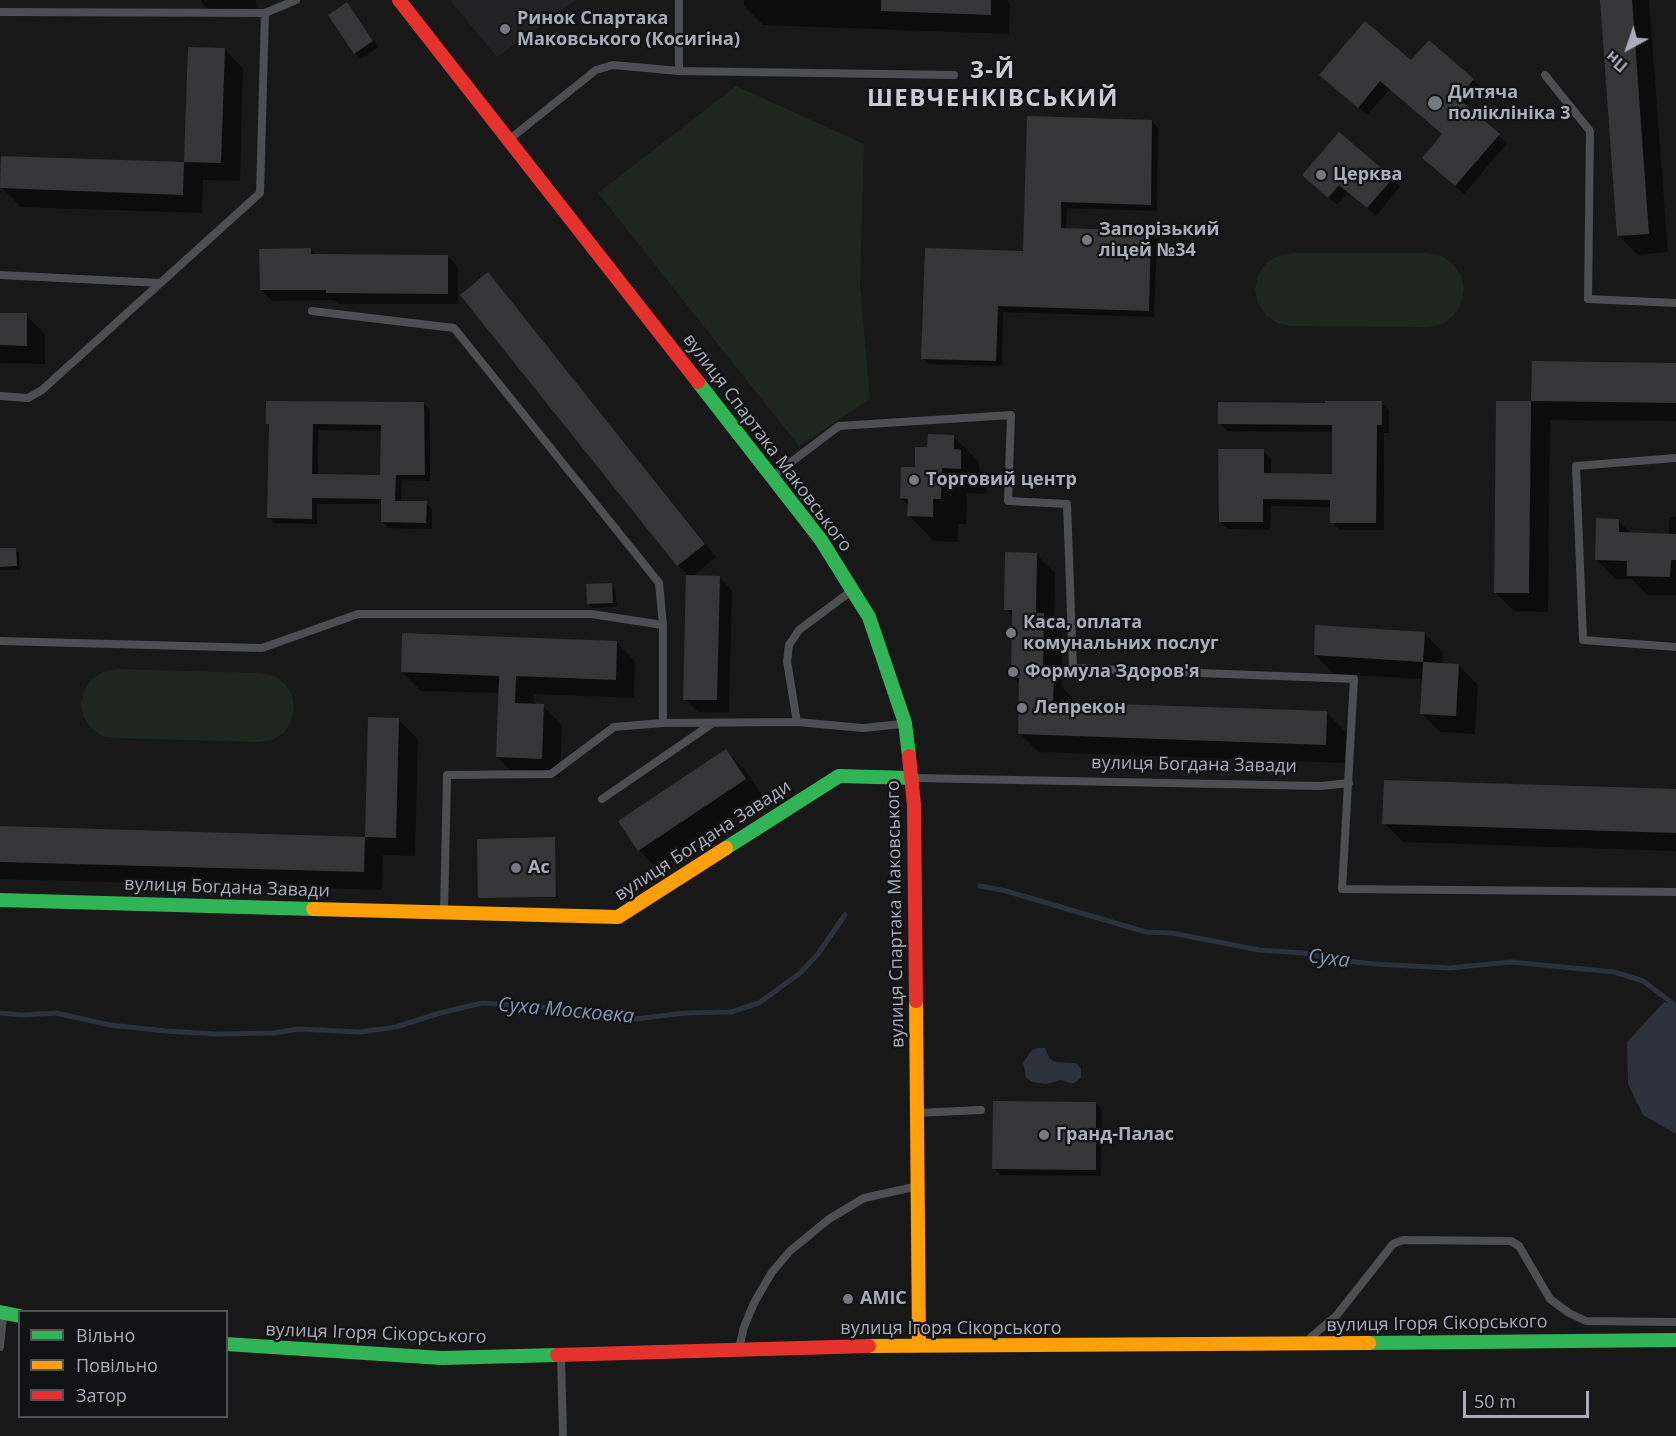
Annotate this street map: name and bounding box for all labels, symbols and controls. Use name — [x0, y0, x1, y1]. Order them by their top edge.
place label: Ринок Спартака Маковського (Косигіна) — [517, 8, 740, 50]
north arrow — [1598, 18, 1658, 78]
marker: Ринок Спартака Маковського (Косигіна) — [498, 22, 512, 36]
text: Пн — [1601, 46, 1632, 77]
district label: 3-Й ШЕВЧЕНКІВСЬКИЙ — [867, 57, 1119, 113]
place label: Дитяча поліклініка 3 — [1448, 82, 1571, 124]
marker: Дитяча поліклініка 3 — [1426, 94, 1444, 112]
place label: Церква — [1333, 164, 1402, 186]
marker: Церква — [1314, 168, 1328, 182]
place label: Запорізький ліцей №34 — [1099, 219, 1219, 262]
marker: Запорізький ліцей №34 — [1080, 233, 1094, 247]
street label: вулиця Спартака Маковського — [678, 330, 856, 556]
place label: Торговий центр — [926, 469, 1077, 491]
marker: Торговий центр — [907, 473, 921, 487]
place label: Каса, оплата комунальних послуг — [1023, 612, 1219, 654]
marker: Каса, оплата комунальних послуг — [1004, 626, 1018, 640]
place label: Формула Здоров'я — [1025, 661, 1200, 683]
marker: Формула Здоров'я — [1006, 665, 1020, 679]
place label: Лепрекон — [1034, 697, 1126, 719]
marker: Лепрекон — [1015, 701, 1029, 715]
street label: вулиця Богдана Завади — [1091, 752, 1297, 778]
street label: вулиця Богдана Завади — [611, 776, 795, 906]
street label: вулиця Спартака Маковського — [883, 780, 909, 1048]
place label: Ас — [528, 857, 550, 879]
marker: Ас — [509, 861, 523, 875]
street label: вулиця Богдана Завади — [124, 874, 330, 902]
water label: Суха — [1307, 945, 1351, 973]
water label: Суха Московка — [497, 993, 635, 1029]
place label: Гранд-Палас — [1056, 1124, 1174, 1146]
marker: Гранд-Палас — [1037, 1128, 1051, 1142]
place label: AMIC — [860, 1288, 907, 1310]
marker: AMIC — [841, 1292, 855, 1306]
legend — [18, 1310, 228, 1418]
street label: вулиця Ігоря Сікорського — [1326, 1311, 1548, 1337]
street label: вулиця Ігоря Сікорського — [840, 1318, 1062, 1340]
street label: вулиця Ігоря Сікорського — [265, 1319, 487, 1349]
text: Вільно — [76, 1323, 135, 1347]
text: Повільно — [76, 1353, 158, 1377]
scale bar — [1466, 1379, 1592, 1417]
text: Затор — [76, 1383, 127, 1407]
text: 50 m — [1474, 1389, 1516, 1413]

